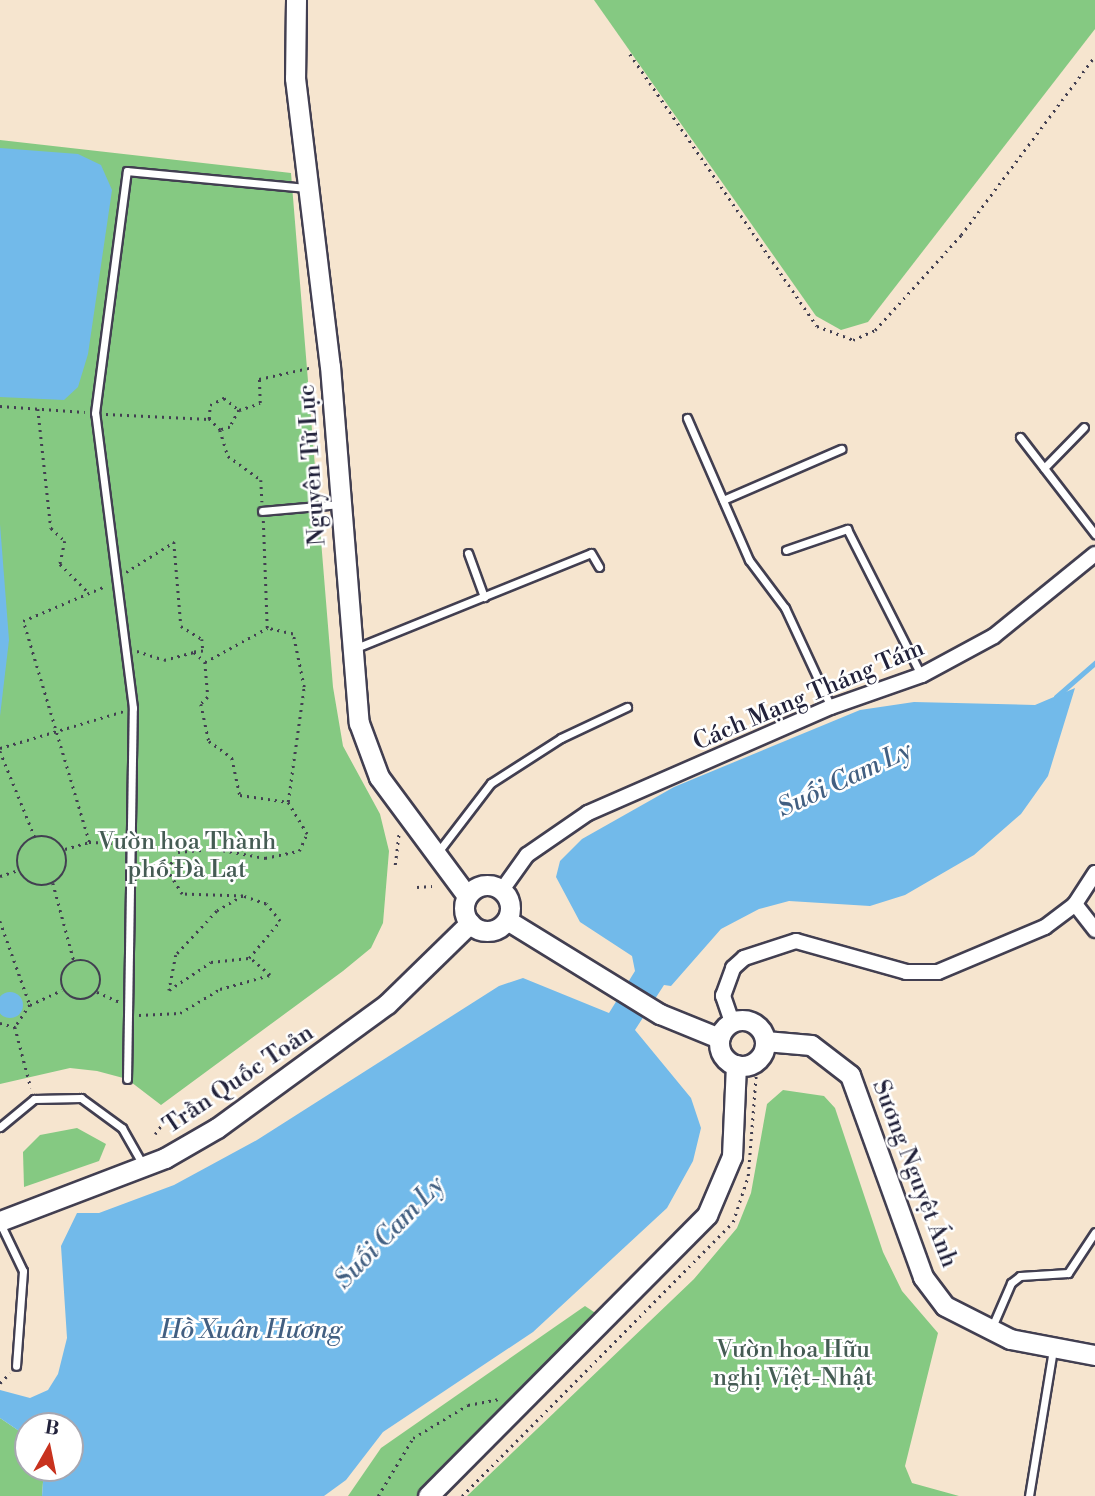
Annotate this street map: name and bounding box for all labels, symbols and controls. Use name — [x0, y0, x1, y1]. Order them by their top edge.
street label: Nguyên Tử Lực — [293, 383, 333, 547]
street label: Cách Mạng Tháng Tám — [689, 634, 929, 758]
water label: Suối Cam Ly — [773, 735, 917, 825]
park label: Vườn hoa Thành phố Đà Lạt — [98, 829, 276, 885]
street label: Trần Quốc Toản — [158, 1019, 320, 1141]
street label: Sương Nguyệt Ánh — [865, 1076, 963, 1272]
water label: Suối Cam Ly — [328, 1170, 452, 1296]
water label: Hồ Xuân Hương — [160, 1315, 342, 1347]
park label: Vườn hoa Hữu nghị Việt-Nhật — [713, 1337, 873, 1393]
north arrow — [14, 1412, 84, 1482]
text: B — [43, 1415, 61, 1441]

